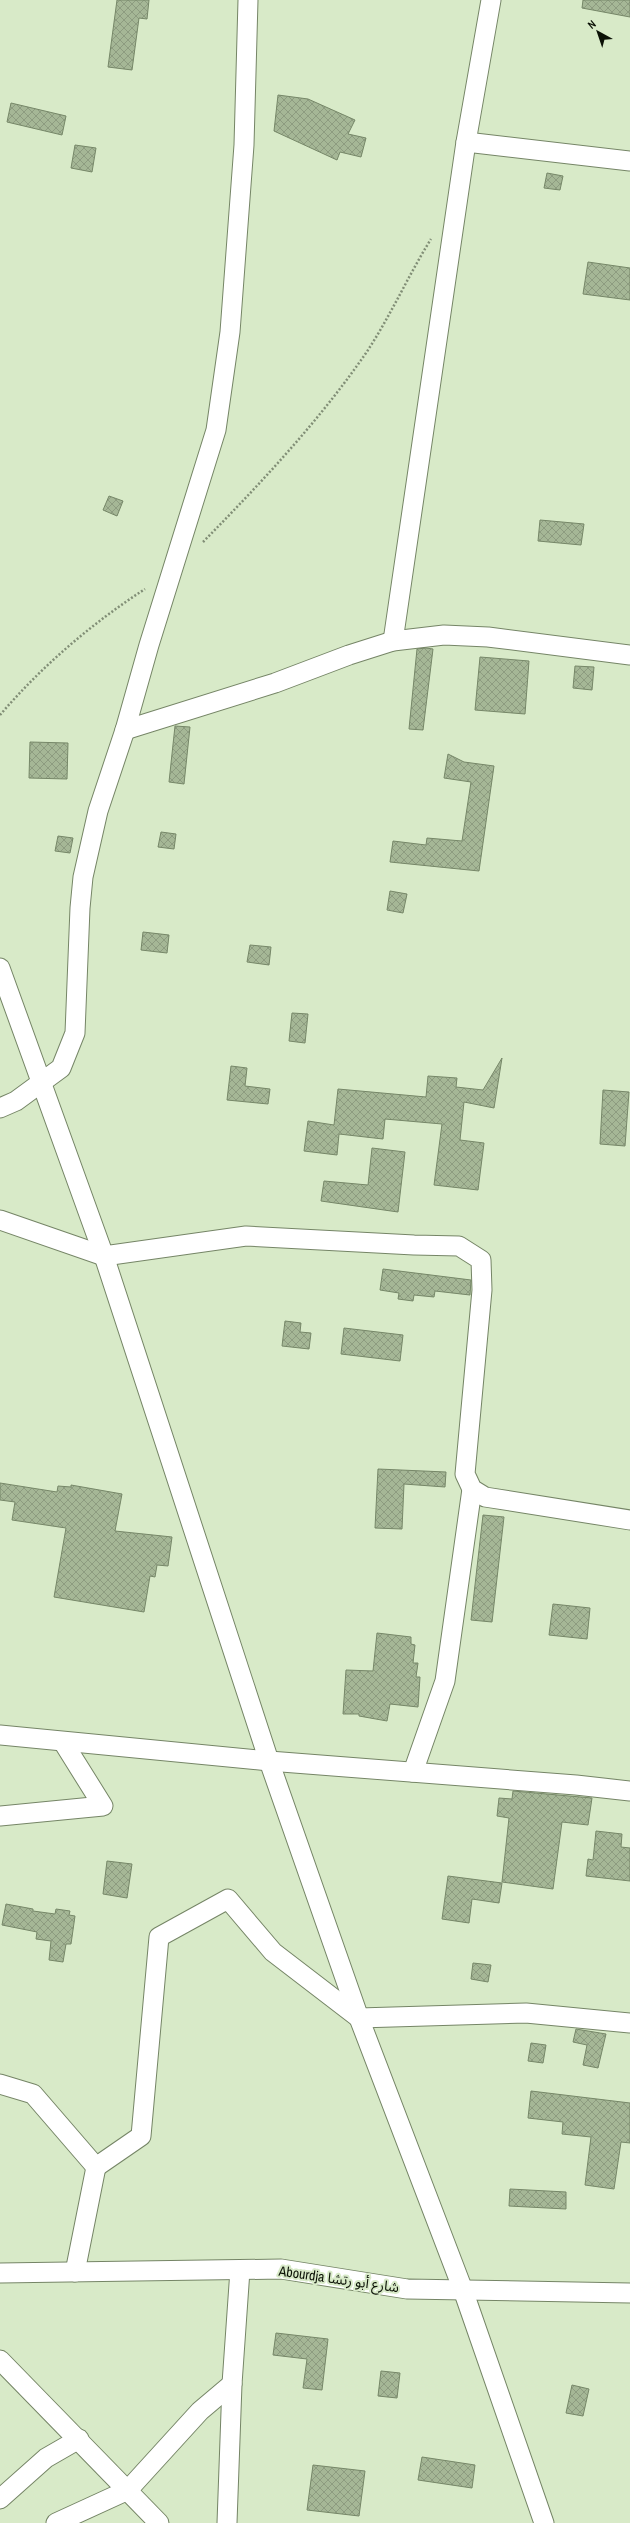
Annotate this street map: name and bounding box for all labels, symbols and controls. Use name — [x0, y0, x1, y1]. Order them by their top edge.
north arrow — [578, 12, 618, 52]
text: N — [585, 17, 599, 32]
street label: Abourdja شارع أبو رتشا — [276, 2262, 400, 2298]

